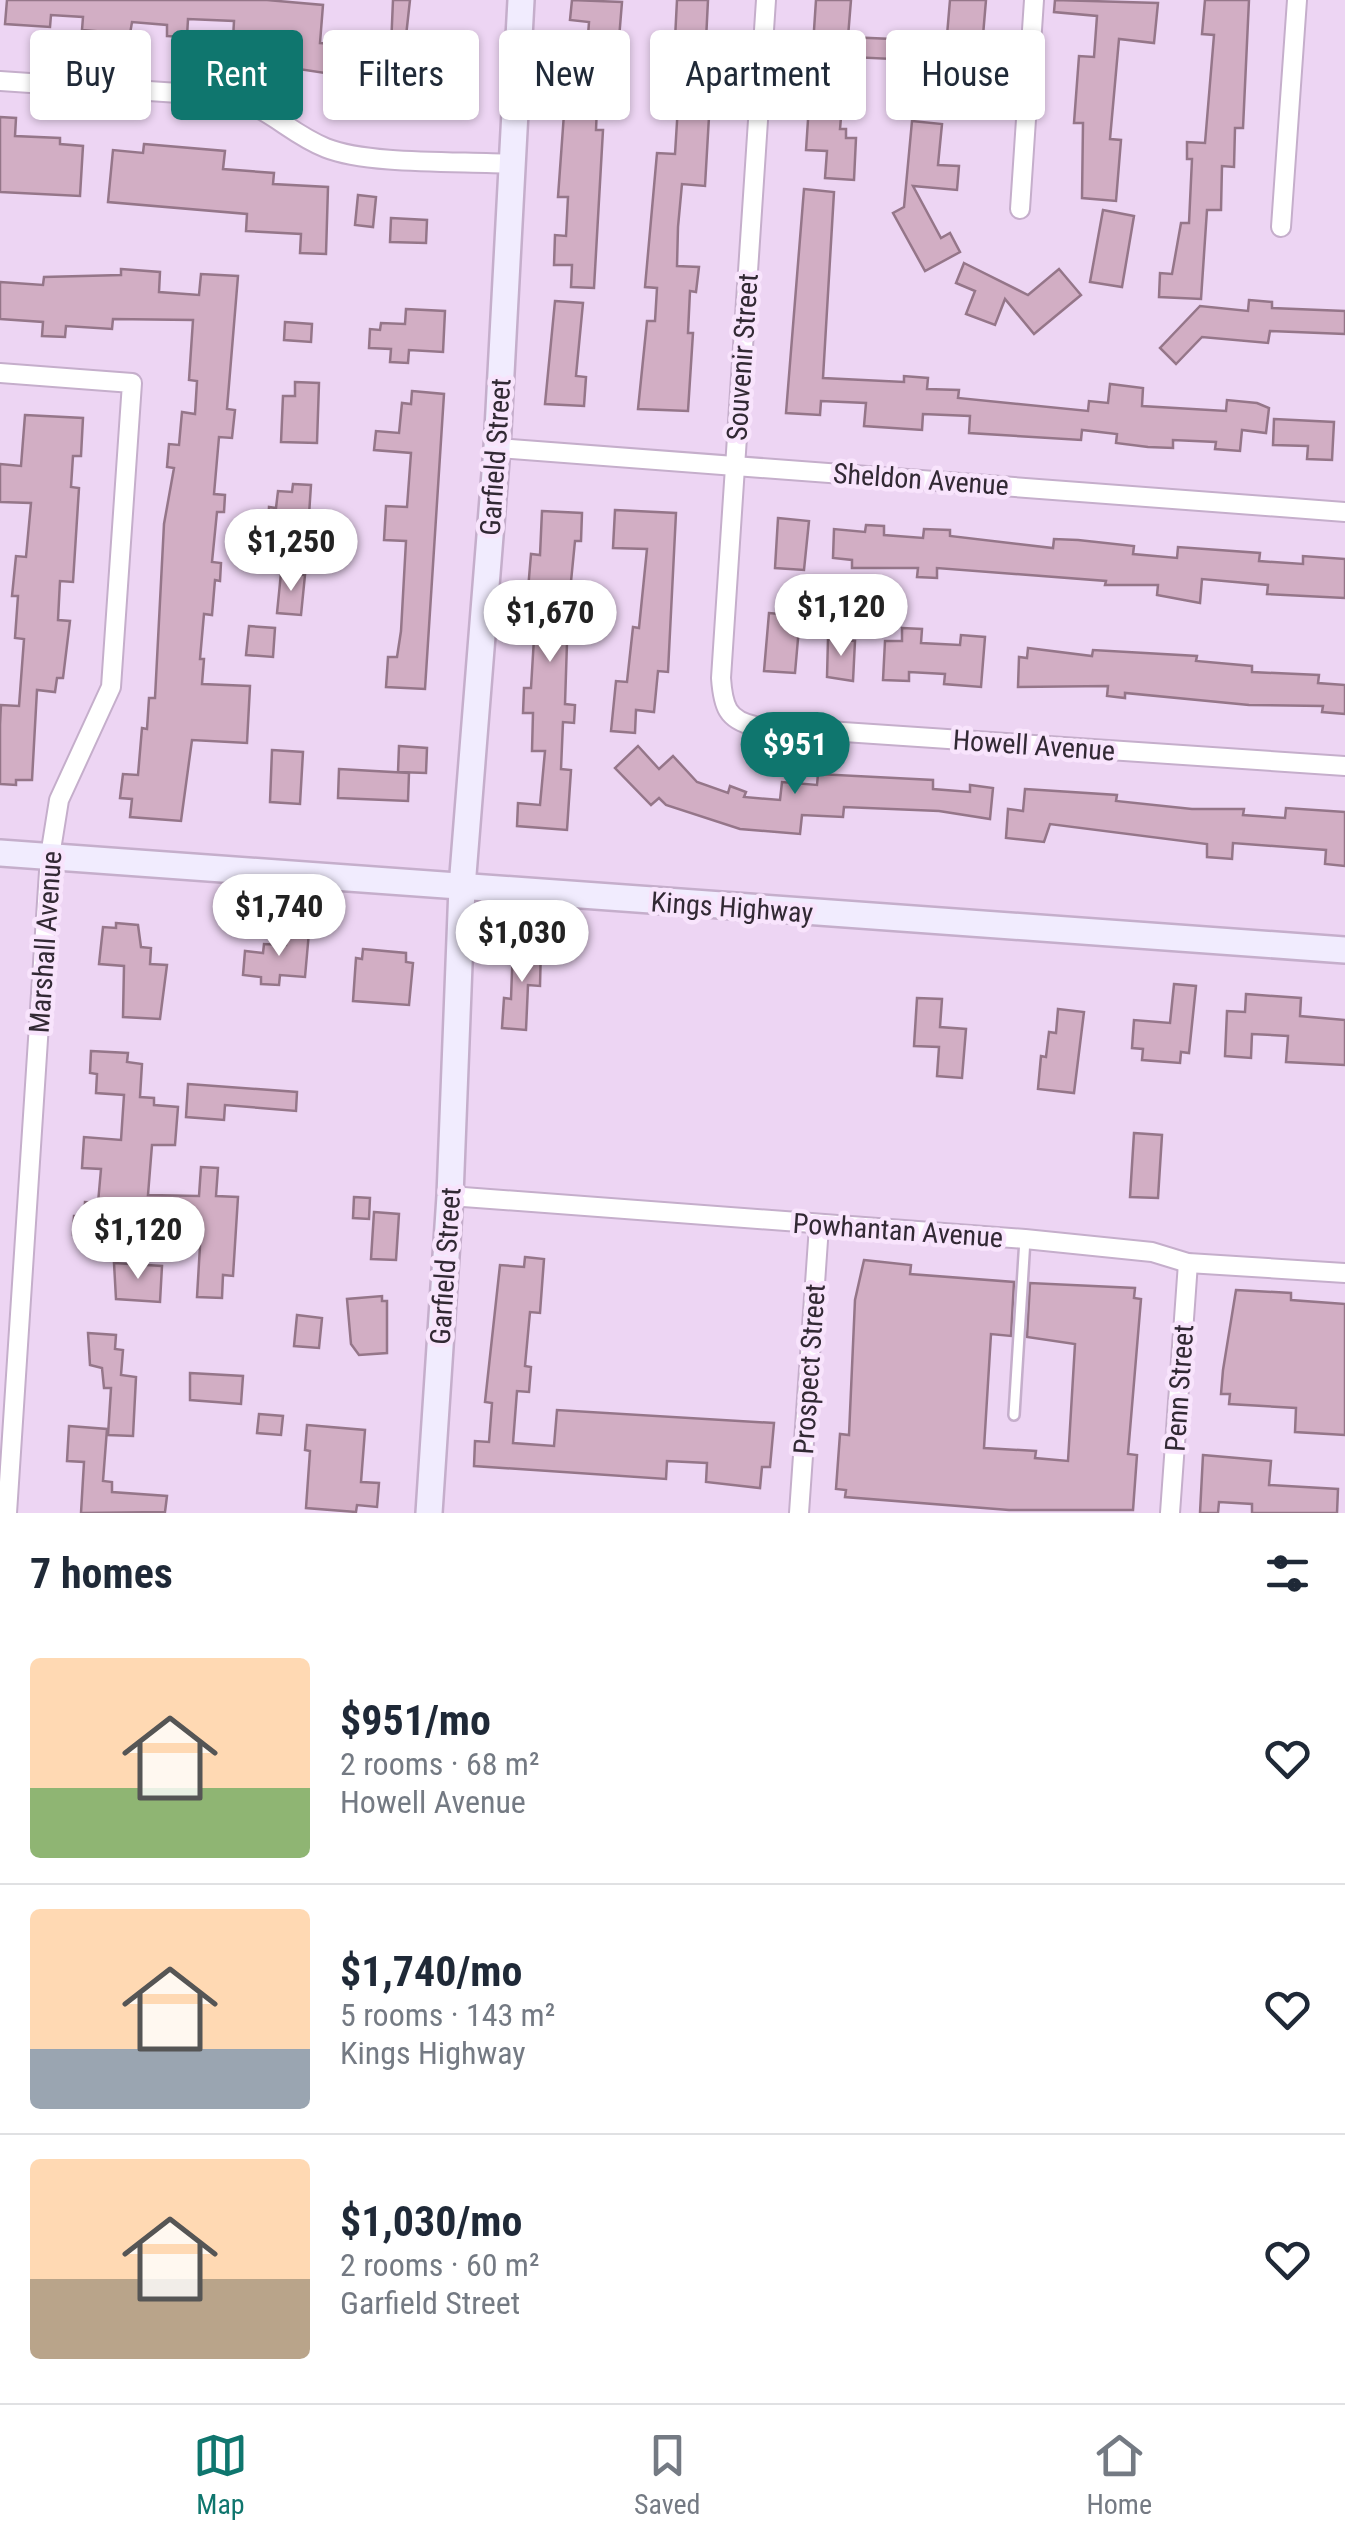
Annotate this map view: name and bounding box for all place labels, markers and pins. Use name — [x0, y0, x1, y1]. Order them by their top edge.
pin: $1,250 — [210, 509, 372, 594]
pin: $1,120 — [760, 574, 922, 659]
pin: $1,670 — [469, 580, 631, 665]
pin: $951 — [736, 712, 854, 797]
pin: $1,740 — [198, 874, 360, 959]
pin: $1,030 — [441, 900, 603, 985]
pin: $1,120 — [57, 1197, 219, 1282]

